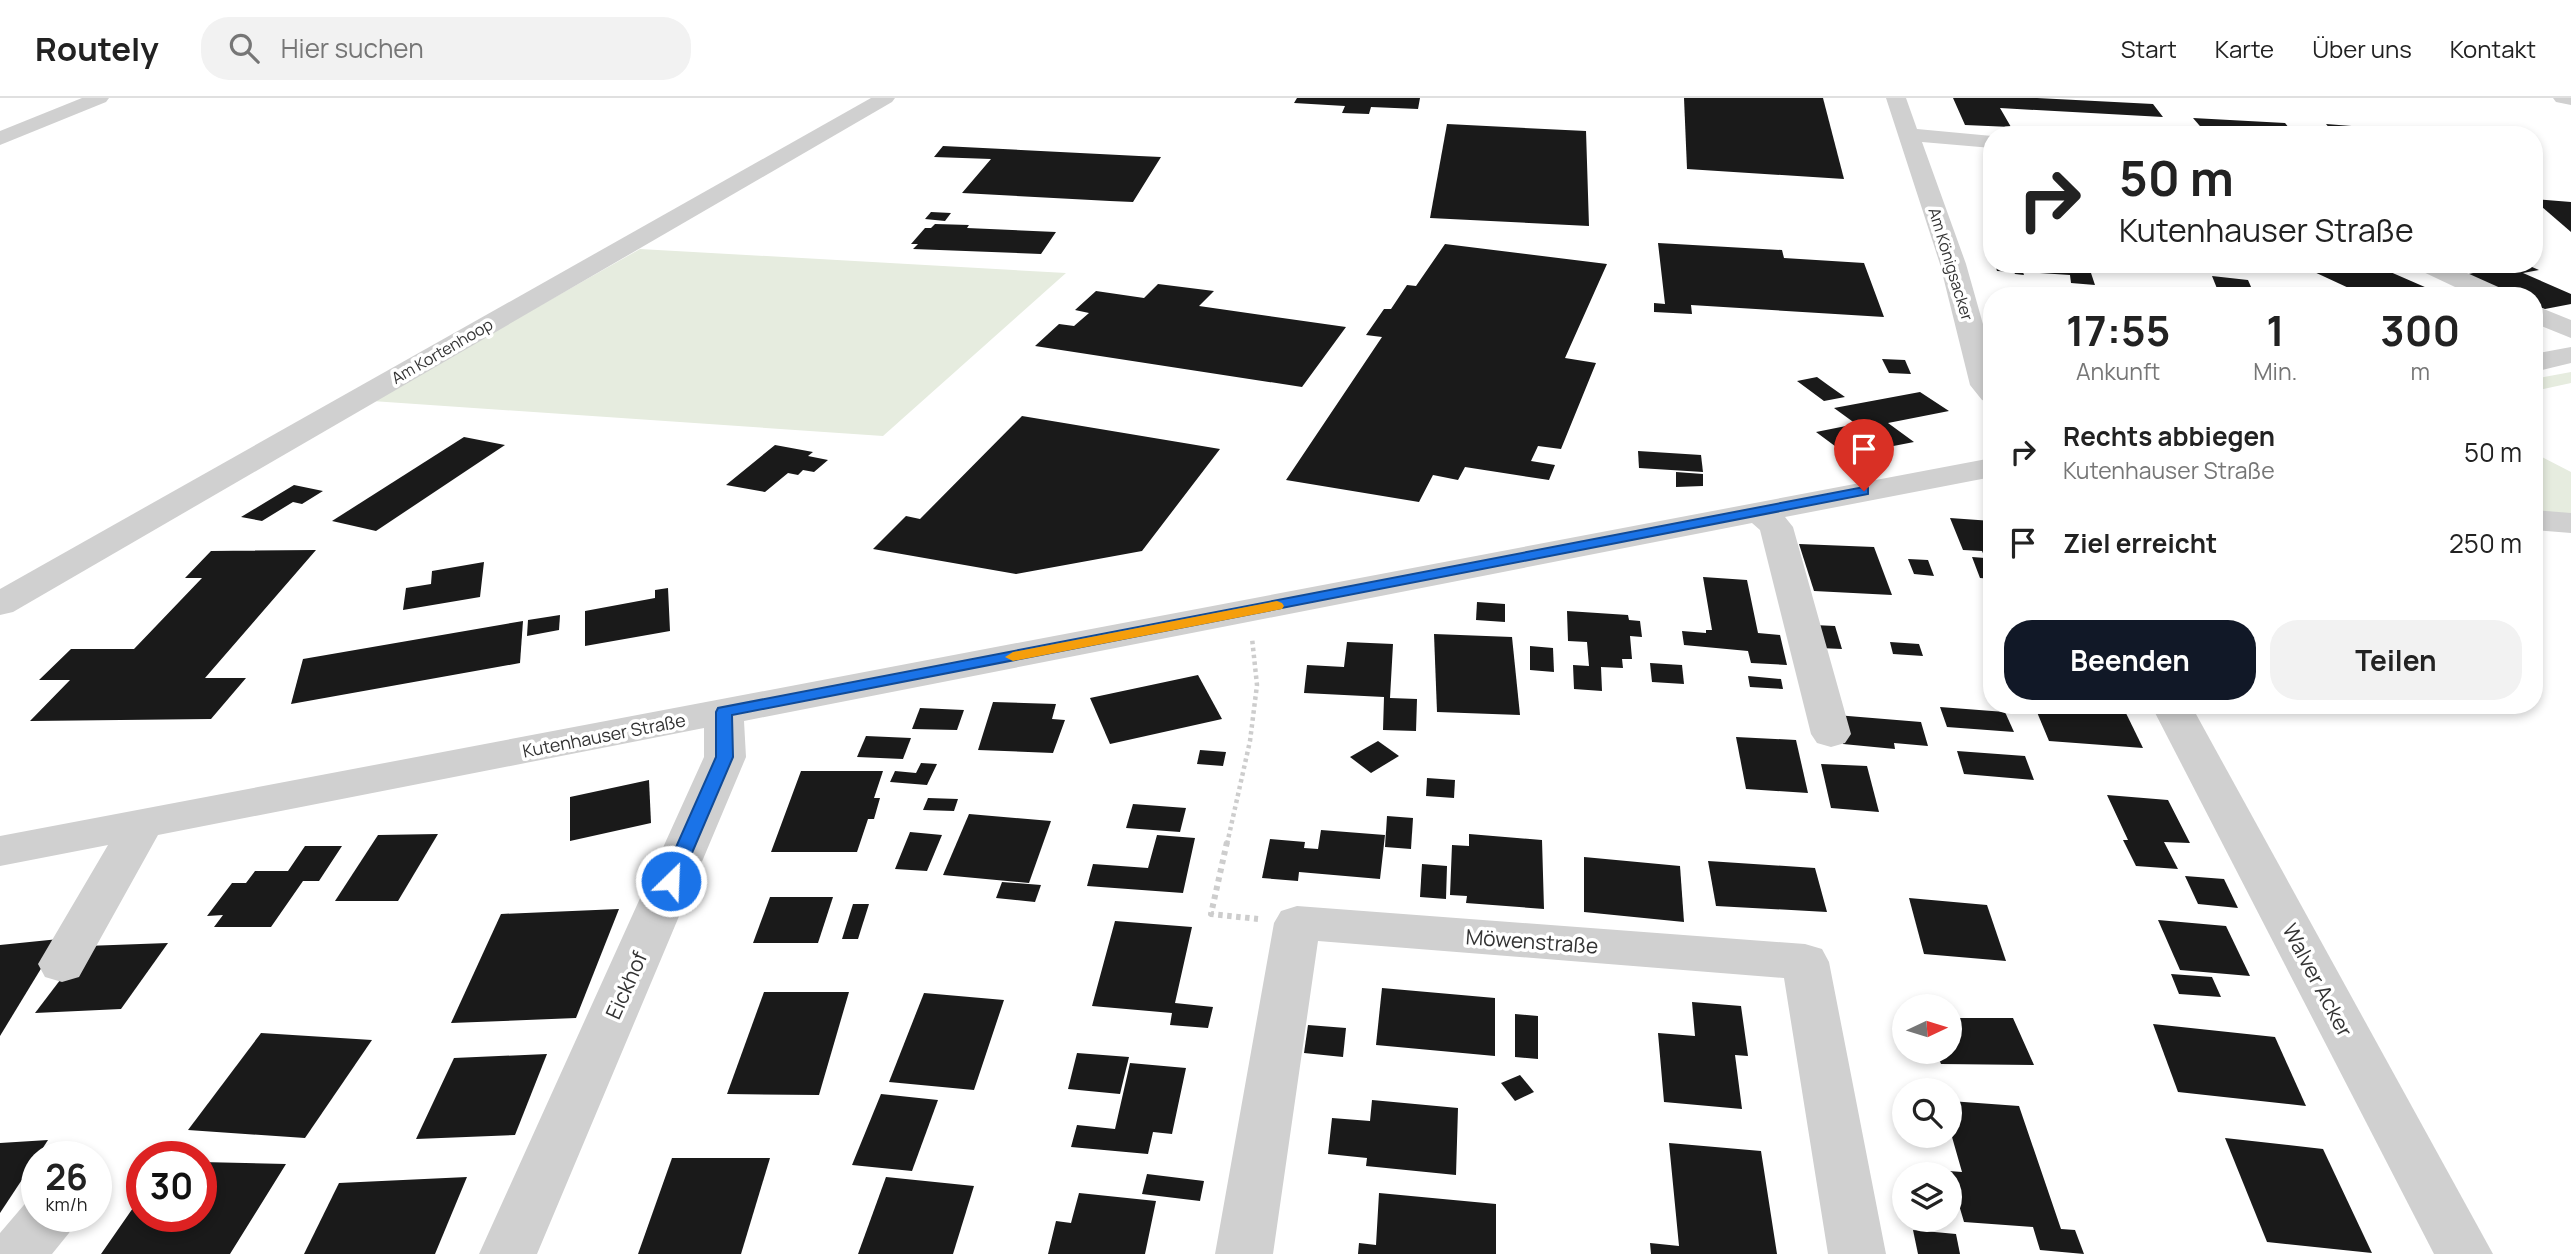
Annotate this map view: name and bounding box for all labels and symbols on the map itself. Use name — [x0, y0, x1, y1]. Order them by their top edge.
street label: Am Königsacker — [1923, 205, 1979, 323]
street label: Am Kortenhoop — [387, 313, 497, 389]
pin — [1834, 419, 1894, 491]
street label: Kutenhauser Straße — [520, 707, 688, 763]
position arrow — [634, 844, 708, 918]
street label: Walver Acker — [2276, 918, 2360, 1042]
street label: Möwenstraße — [1465, 922, 1599, 960]
street label: Eickhof — [599, 946, 654, 1023]
north arrow — [1892, 994, 1962, 1064]
speed limit sign: 30 — [126, 1141, 217, 1232]

